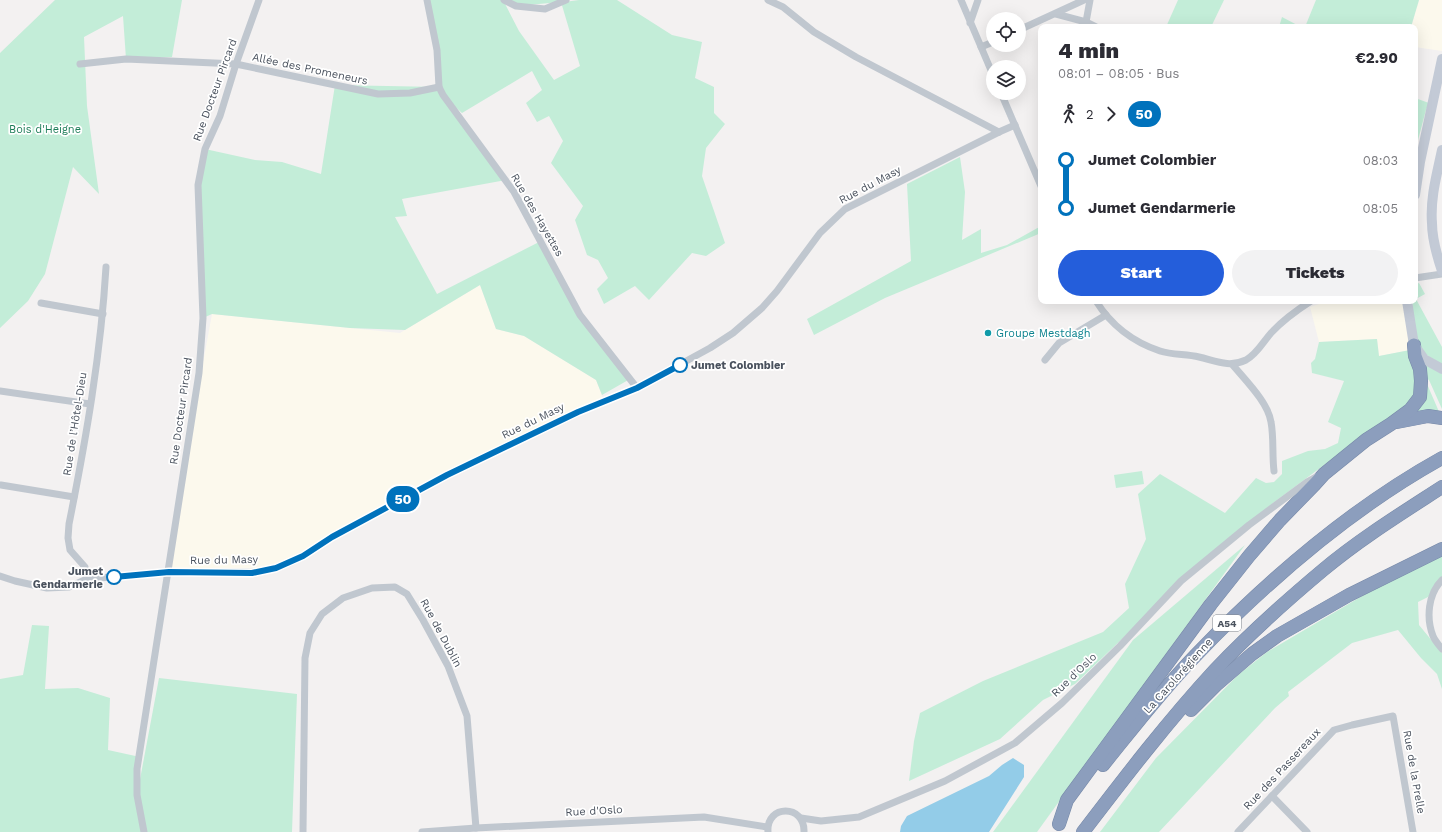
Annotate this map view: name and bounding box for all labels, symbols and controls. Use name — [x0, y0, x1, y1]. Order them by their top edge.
map controls — [986, 12, 1026, 100]
button: locate — [986, 12, 1026, 52]
street label: Rue Docteur Pircard — [190, 37, 240, 143]
text: 4 min — [1058, 38, 1119, 63]
text: €2.90 — [1355, 49, 1398, 67]
street label: Allée des Promeneurs — [251, 50, 369, 88]
button: layers — [986, 60, 1026, 100]
text: 08:01 – 08:05 · Bus — [1058, 66, 1179, 81]
icon: walk — [1058, 103, 1080, 125]
icon: forward — [1100, 103, 1122, 125]
text: 50 — [1136, 106, 1153, 122]
text: 2 — [1086, 107, 1094, 122]
park label: Bois d'Heigne — [9, 123, 81, 136]
text: Jumet Colombier — [1088, 151, 1216, 169]
text: 08:03 — [1363, 153, 1398, 168]
street label: Rue du Masy — [837, 163, 903, 207]
street label: Rue des Hayettes — [508, 171, 566, 259]
text: Jumet Gendarmerie — [1088, 199, 1236, 217]
text: 08:05 — [1362, 201, 1398, 216]
button: Start — [1058, 250, 1224, 296]
button: Tickets — [1232, 250, 1398, 296]
place label: Groupe Mestdagh — [996, 327, 1091, 340]
marker: Groupe Mestdagh — [983, 328, 993, 338]
street label: Rue Docteur Pircard — [167, 357, 195, 465]
marker: Jumet Colombier — [672, 357, 688, 373]
place label: Jumet Colombier — [691, 359, 785, 372]
street label: Rue de l’Hôtel-Dieu — [60, 371, 90, 477]
street label: Rue du Masy — [499, 400, 567, 442]
line badge: 50 — [385, 486, 421, 512]
text: 50 — [394, 491, 412, 507]
street label: Rue du Masy — [190, 553, 259, 567]
place label: Jumet Gendarmerie — [33, 565, 103, 591]
marker: Jumet Gendarmerie — [106, 569, 122, 585]
street label: Rue de Dublin — [417, 596, 465, 670]
road number: A54 — [1213, 615, 1241, 631]
street label: La Carolorégienne — [1141, 636, 1215, 716]
street label: Rue d'Oslo — [1049, 650, 1099, 700]
street label: Rue des Passereaux — [1241, 725, 1323, 813]
street label: Rue de la Prelle — [1400, 729, 1428, 815]
street label: Rue d'Oslo — [565, 803, 623, 819]

